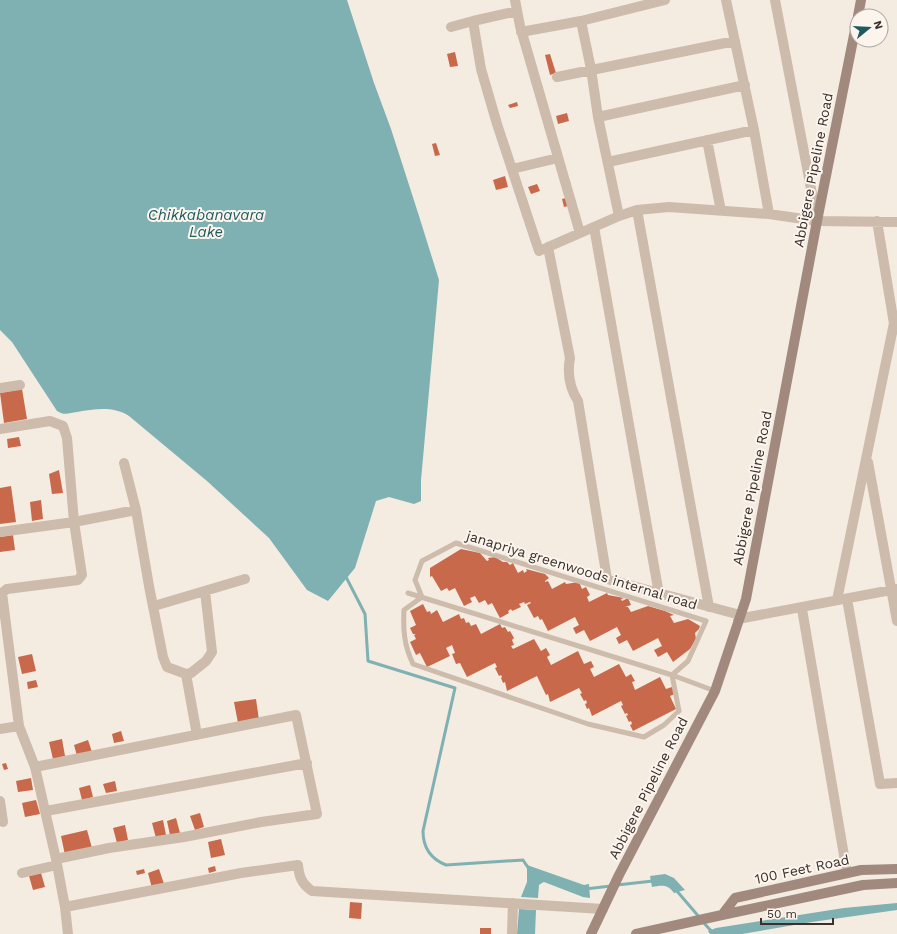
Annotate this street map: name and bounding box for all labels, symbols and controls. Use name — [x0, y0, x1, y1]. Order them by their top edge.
north arrow — [849, 8, 889, 48]
text: N — [871, 19, 885, 31]
street label: Abbigere Pipeline Road — [790, 91, 836, 249]
water label: Chikkabanavara Lake — [148, 206, 264, 241]
street label: Abbigere Pipeline Road — [729, 409, 775, 567]
street label: janapriya greenwoods internal road — [463, 527, 699, 613]
street label: Abbigere Pipeline Road — [605, 714, 691, 862]
street label: 100 Feet Road — [753, 851, 851, 887]
scale bar — [761, 900, 833, 926]
text: 50 m — [767, 907, 797, 921]

